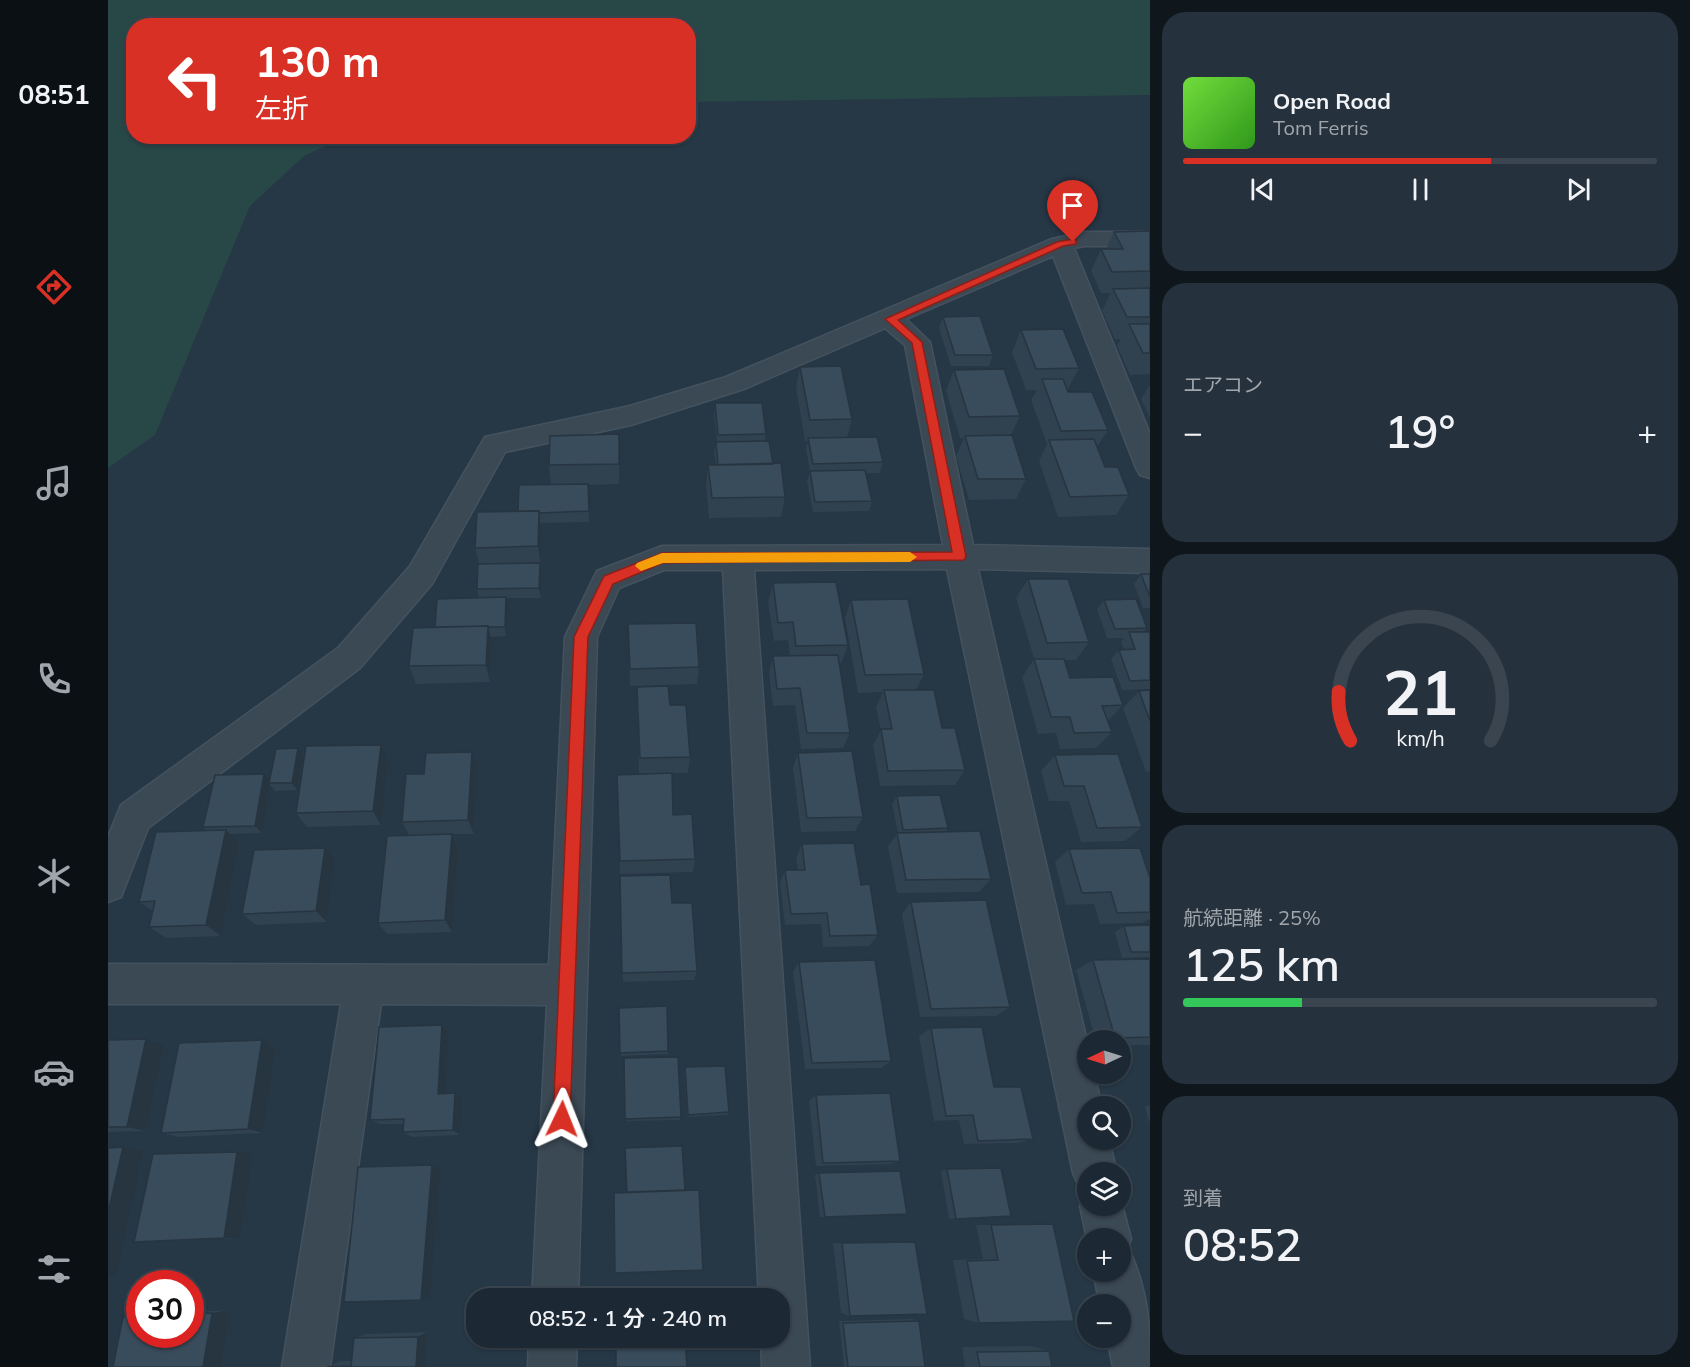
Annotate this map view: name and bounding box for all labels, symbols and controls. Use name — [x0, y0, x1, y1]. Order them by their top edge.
text: 130 m — [255, 35, 380, 88]
icon: left — [156, 42, 234, 120]
text: 08:51 — [18, 77, 90, 111]
text: Open Road — [1273, 87, 1391, 115]
text: 左折 — [255, 91, 309, 125]
text: Tom Ferris — [1273, 115, 1369, 140]
icon: previous — [1246, 173, 1279, 206]
icon: pause — [1404, 173, 1437, 206]
icon: next — [1562, 173, 1595, 206]
pin — [1047, 180, 1098, 242]
icon: arrive — [1056, 189, 1089, 222]
icon: directions — [33, 266, 75, 308]
text: エアコン — [1183, 372, 1263, 397]
text: 19° — [1385, 403, 1455, 459]
text: − — [1183, 411, 1203, 452]
text: + — [1637, 411, 1657, 452]
icon: music — [33, 462, 75, 504]
text: 21 — [1383, 652, 1457, 731]
icon: phone — [33, 658, 75, 700]
text: km/h — [1396, 724, 1444, 751]
icon: climate — [33, 855, 75, 897]
text: 航続距離 · 25% — [1183, 905, 1321, 930]
text: 125 km — [1183, 936, 1340, 992]
north arrow — [1077, 1030, 1131, 1084]
map controls — [1077, 1030, 1131, 1348]
icon: car — [33, 1051, 75, 1093]
position arrow — [530, 1087, 594, 1151]
button: search — [1077, 1096, 1131, 1150]
button: layers — [1077, 1162, 1131, 1216]
text: 到着 — [1183, 1185, 1223, 1210]
text: 08:52 — [1183, 1216, 1302, 1272]
button: + — [1077, 1228, 1131, 1282]
icon: filters — [33, 1248, 75, 1290]
speed limit sign: 30 — [126, 1270, 204, 1348]
button: − — [1077, 1294, 1131, 1348]
text: 08:52 · 1 分 · 240 m — [529, 1304, 727, 1332]

